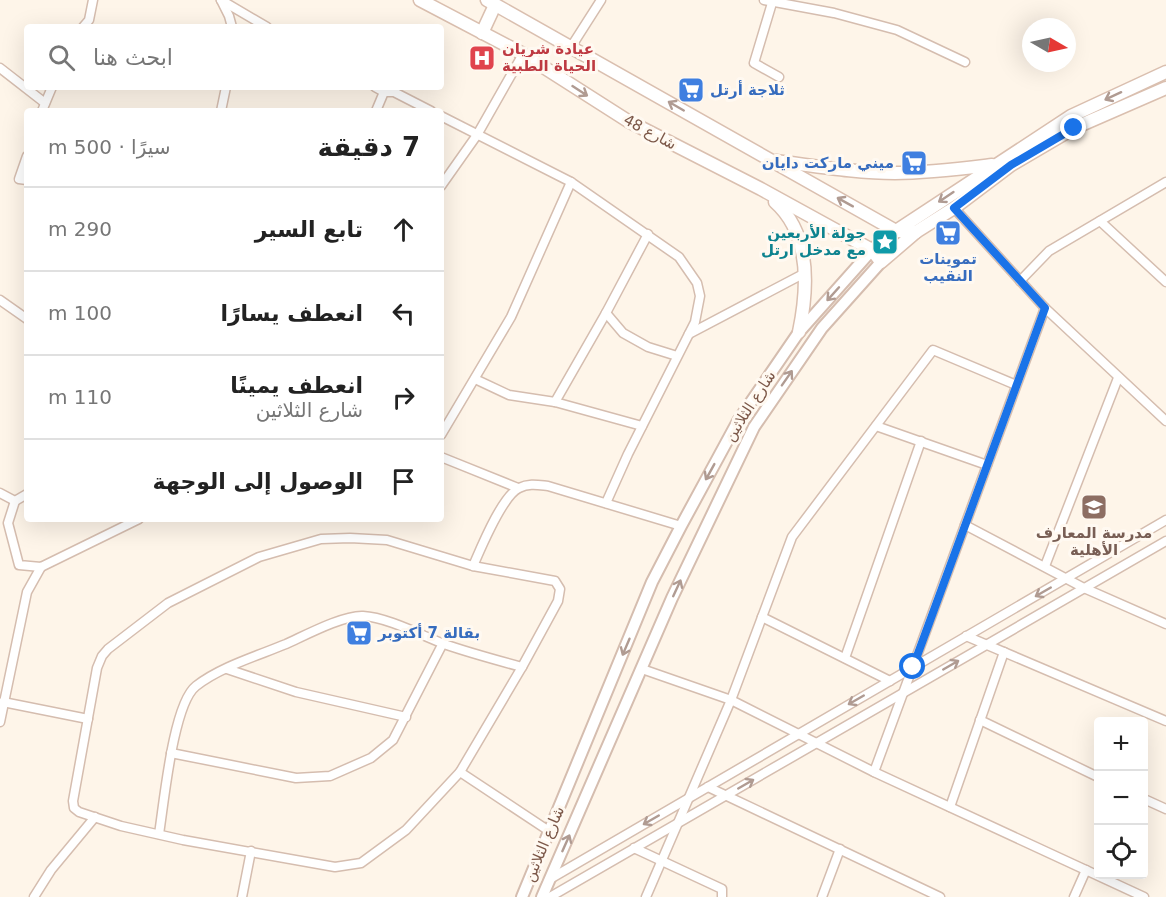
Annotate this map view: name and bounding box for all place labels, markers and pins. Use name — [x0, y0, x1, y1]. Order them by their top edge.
place label: عيادة شريان الحياة الطبية — [502, 40, 596, 75]
hospital icon: عيادة شريان الحياة الطبية — [467, 43, 497, 73]
supermarket icon: ثلاجة أرتل — [676, 75, 706, 105]
place label: ثلاجة أرتل — [710, 80, 785, 99]
supermarket icon: ميني ماركت دايان — [899, 148, 929, 178]
place label: ميني ماركت دايان — [762, 154, 894, 172]
supermarket icon: تموينات النقيب — [933, 218, 963, 248]
place label: جولة الأربعين مع مدخل ارتل — [761, 224, 866, 259]
place icon: جولة الأربعين مع مدخل ارتل — [870, 227, 900, 257]
place label: تموينات النقيب — [919, 250, 977, 285]
school or university icon: مدرسة المعارف الأهلية — [1079, 492, 1109, 522]
place label: مدرسة المعارف الأهلية — [1036, 524, 1152, 559]
supermarket icon: بقالة 7 أكتوبر — [344, 618, 374, 648]
place label: بقالة 7 أكتوبر — [377, 623, 480, 642]

